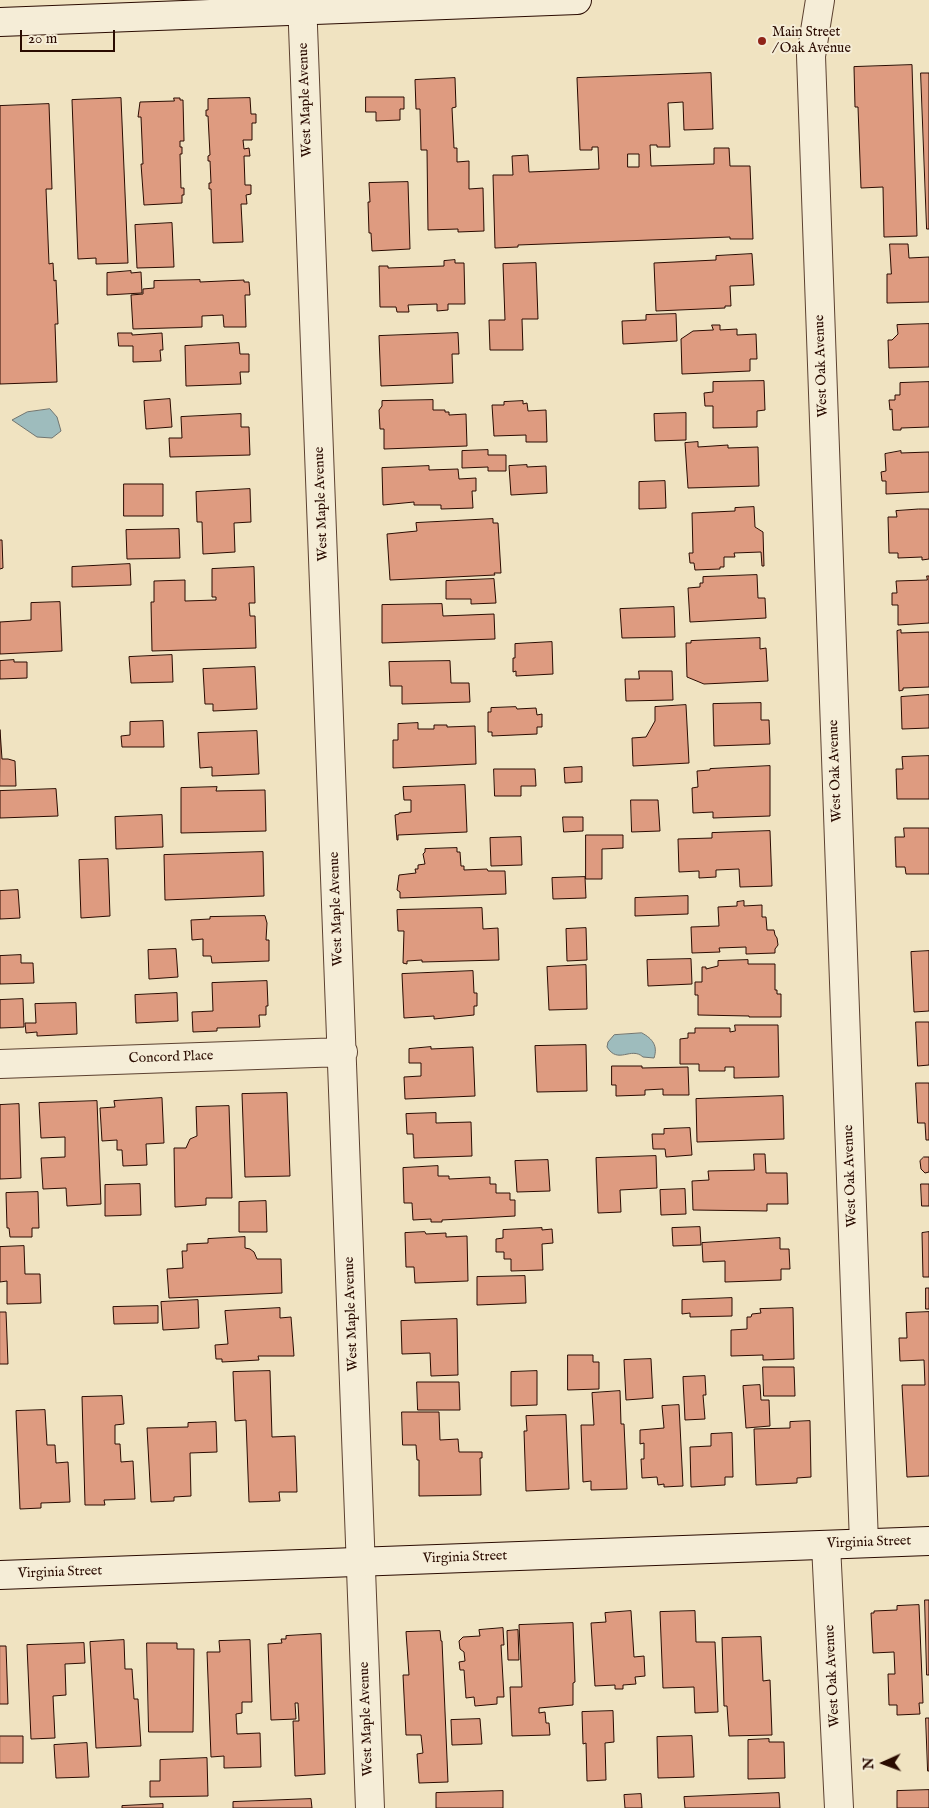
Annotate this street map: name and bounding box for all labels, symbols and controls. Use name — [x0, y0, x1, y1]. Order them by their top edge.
scale bar — [22, 20, 118, 52]
place label: Main Street / Oak Avenue — [772, 25, 851, 58]
text: 20 m — [28, 29, 57, 48]
marker: Main Street / Oak Avenue — [756, 35, 768, 47]
street label: West Maple Avenue — [296, 42, 316, 158]
street label: West Oak Avenue — [812, 314, 832, 418]
street label: West Maple Avenue — [312, 446, 332, 562]
street label: West Oak Avenue — [826, 719, 846, 823]
street label: West Maple Avenue — [327, 851, 347, 967]
street label: Concord Place — [128, 1048, 214, 1068]
street label: West Oak Avenue — [841, 1124, 861, 1228]
street label: West Maple Avenue — [342, 1256, 362, 1372]
street label: Virginia Street — [826, 1533, 912, 1553]
street label: Virginia Street — [422, 1548, 508, 1568]
street label: Virginia Street — [17, 1563, 103, 1583]
street label: West Oak Avenue — [822, 1624, 844, 1728]
street label: West Maple Avenue — [357, 1661, 377, 1777]
north arrow — [859, 1738, 909, 1788]
text: N — [860, 1757, 878, 1770]

